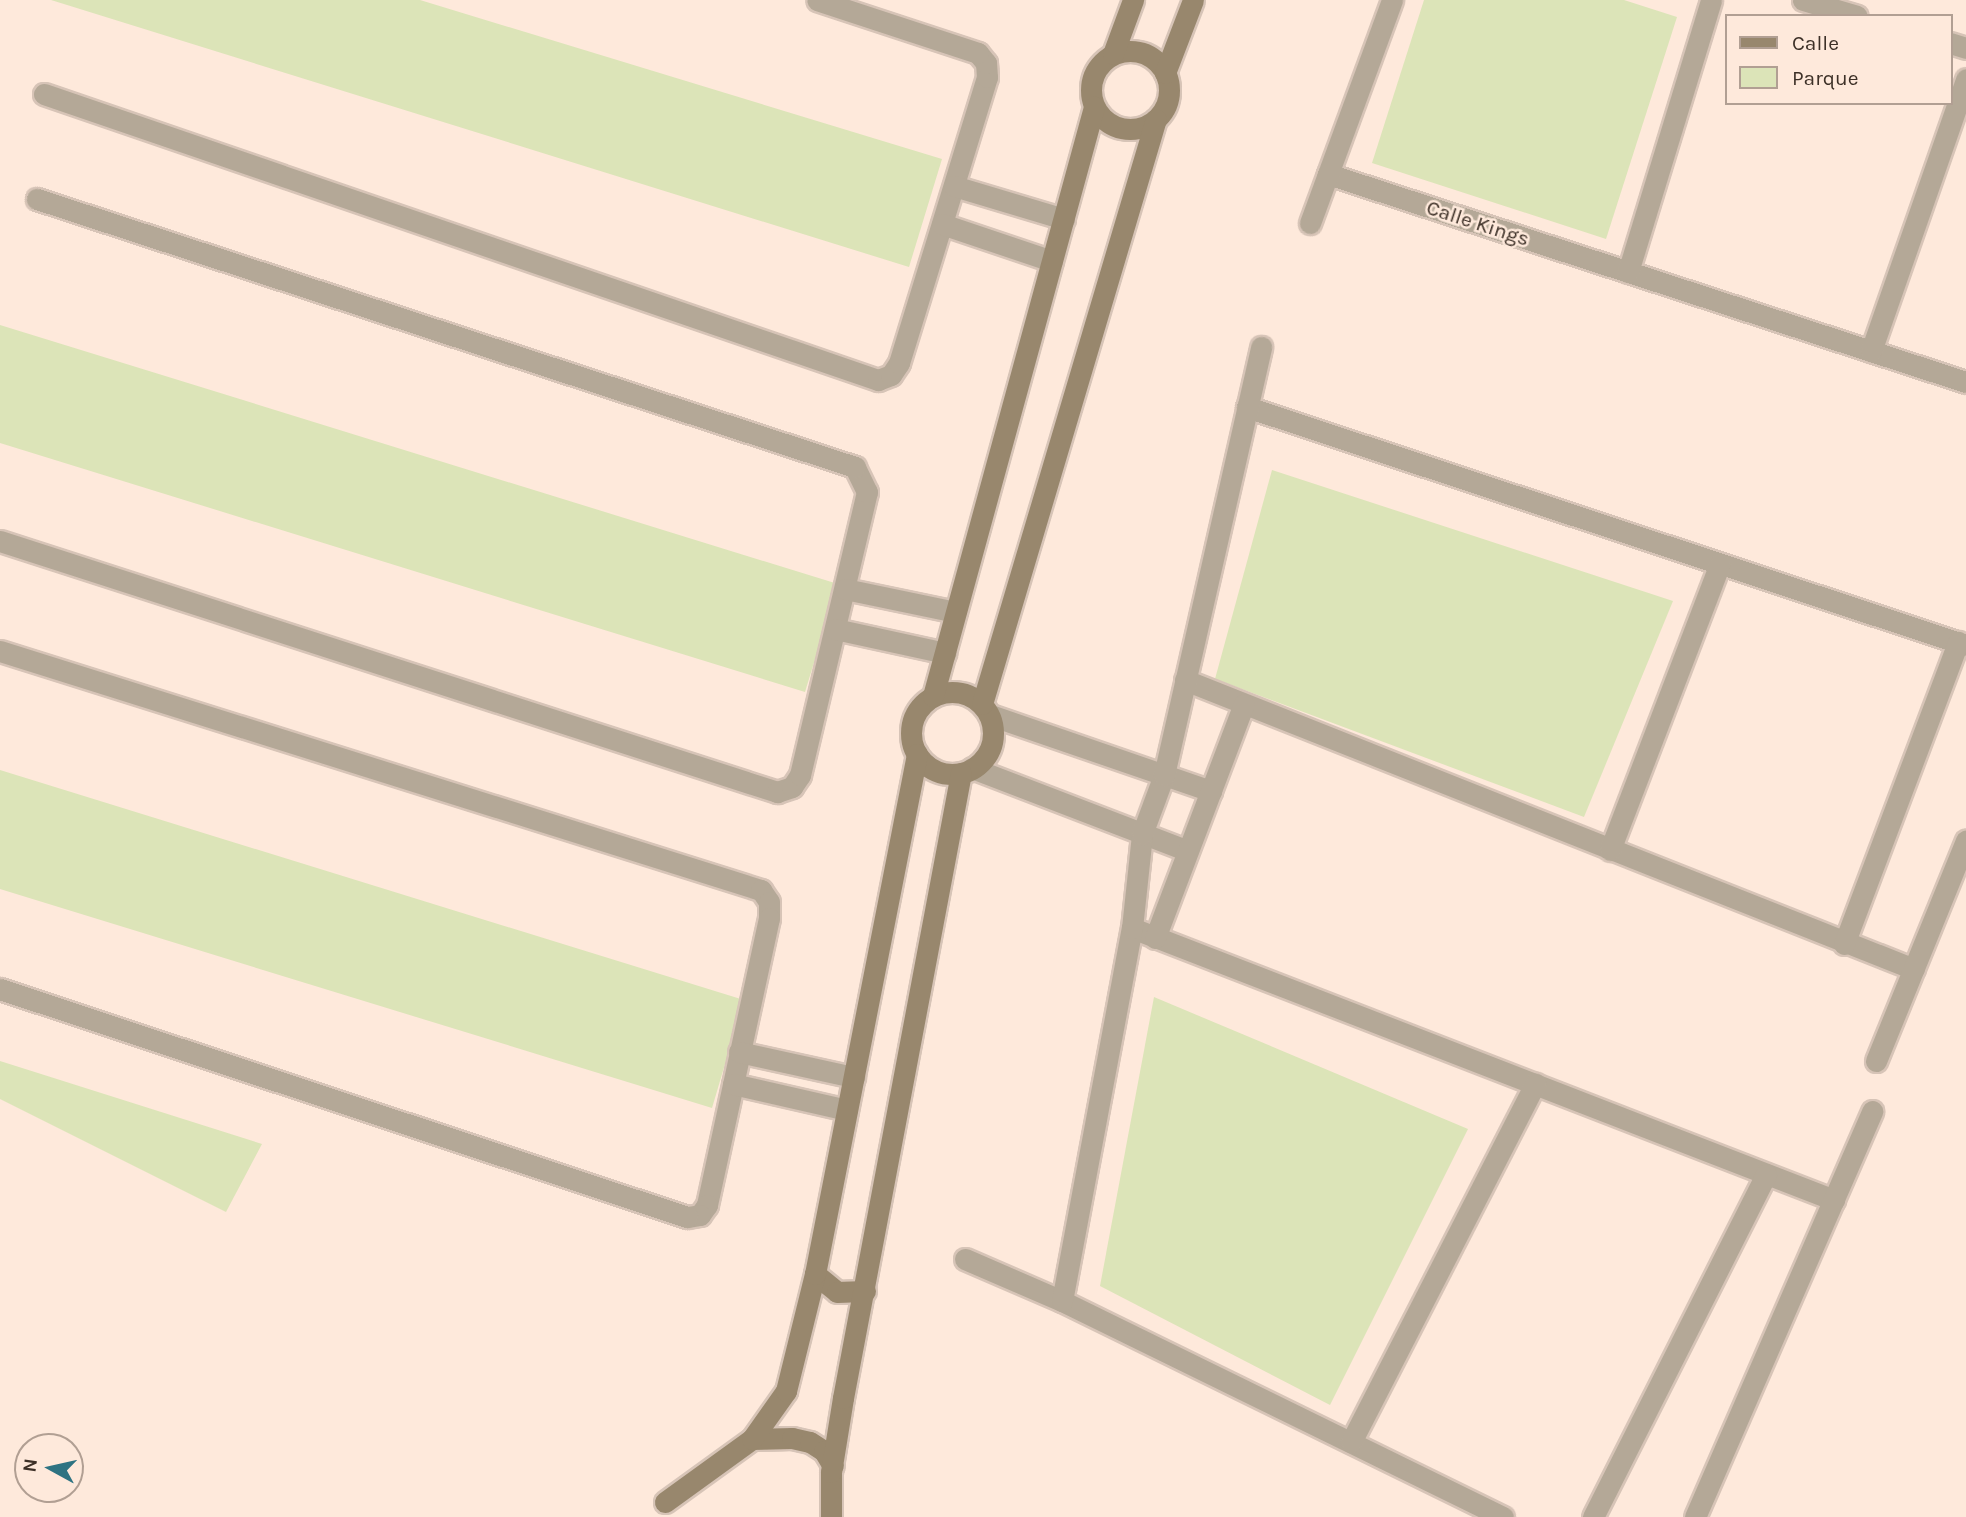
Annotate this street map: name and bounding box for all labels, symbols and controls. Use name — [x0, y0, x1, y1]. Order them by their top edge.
legend — [1724, 14, 1952, 105]
text: Calle — [1792, 31, 1839, 55]
text: Parque — [1792, 66, 1859, 90]
street label: Calle Kings — [1423, 195, 1533, 251]
north arrow — [14, 1433, 84, 1503]
text: N — [18, 1457, 42, 1474]

